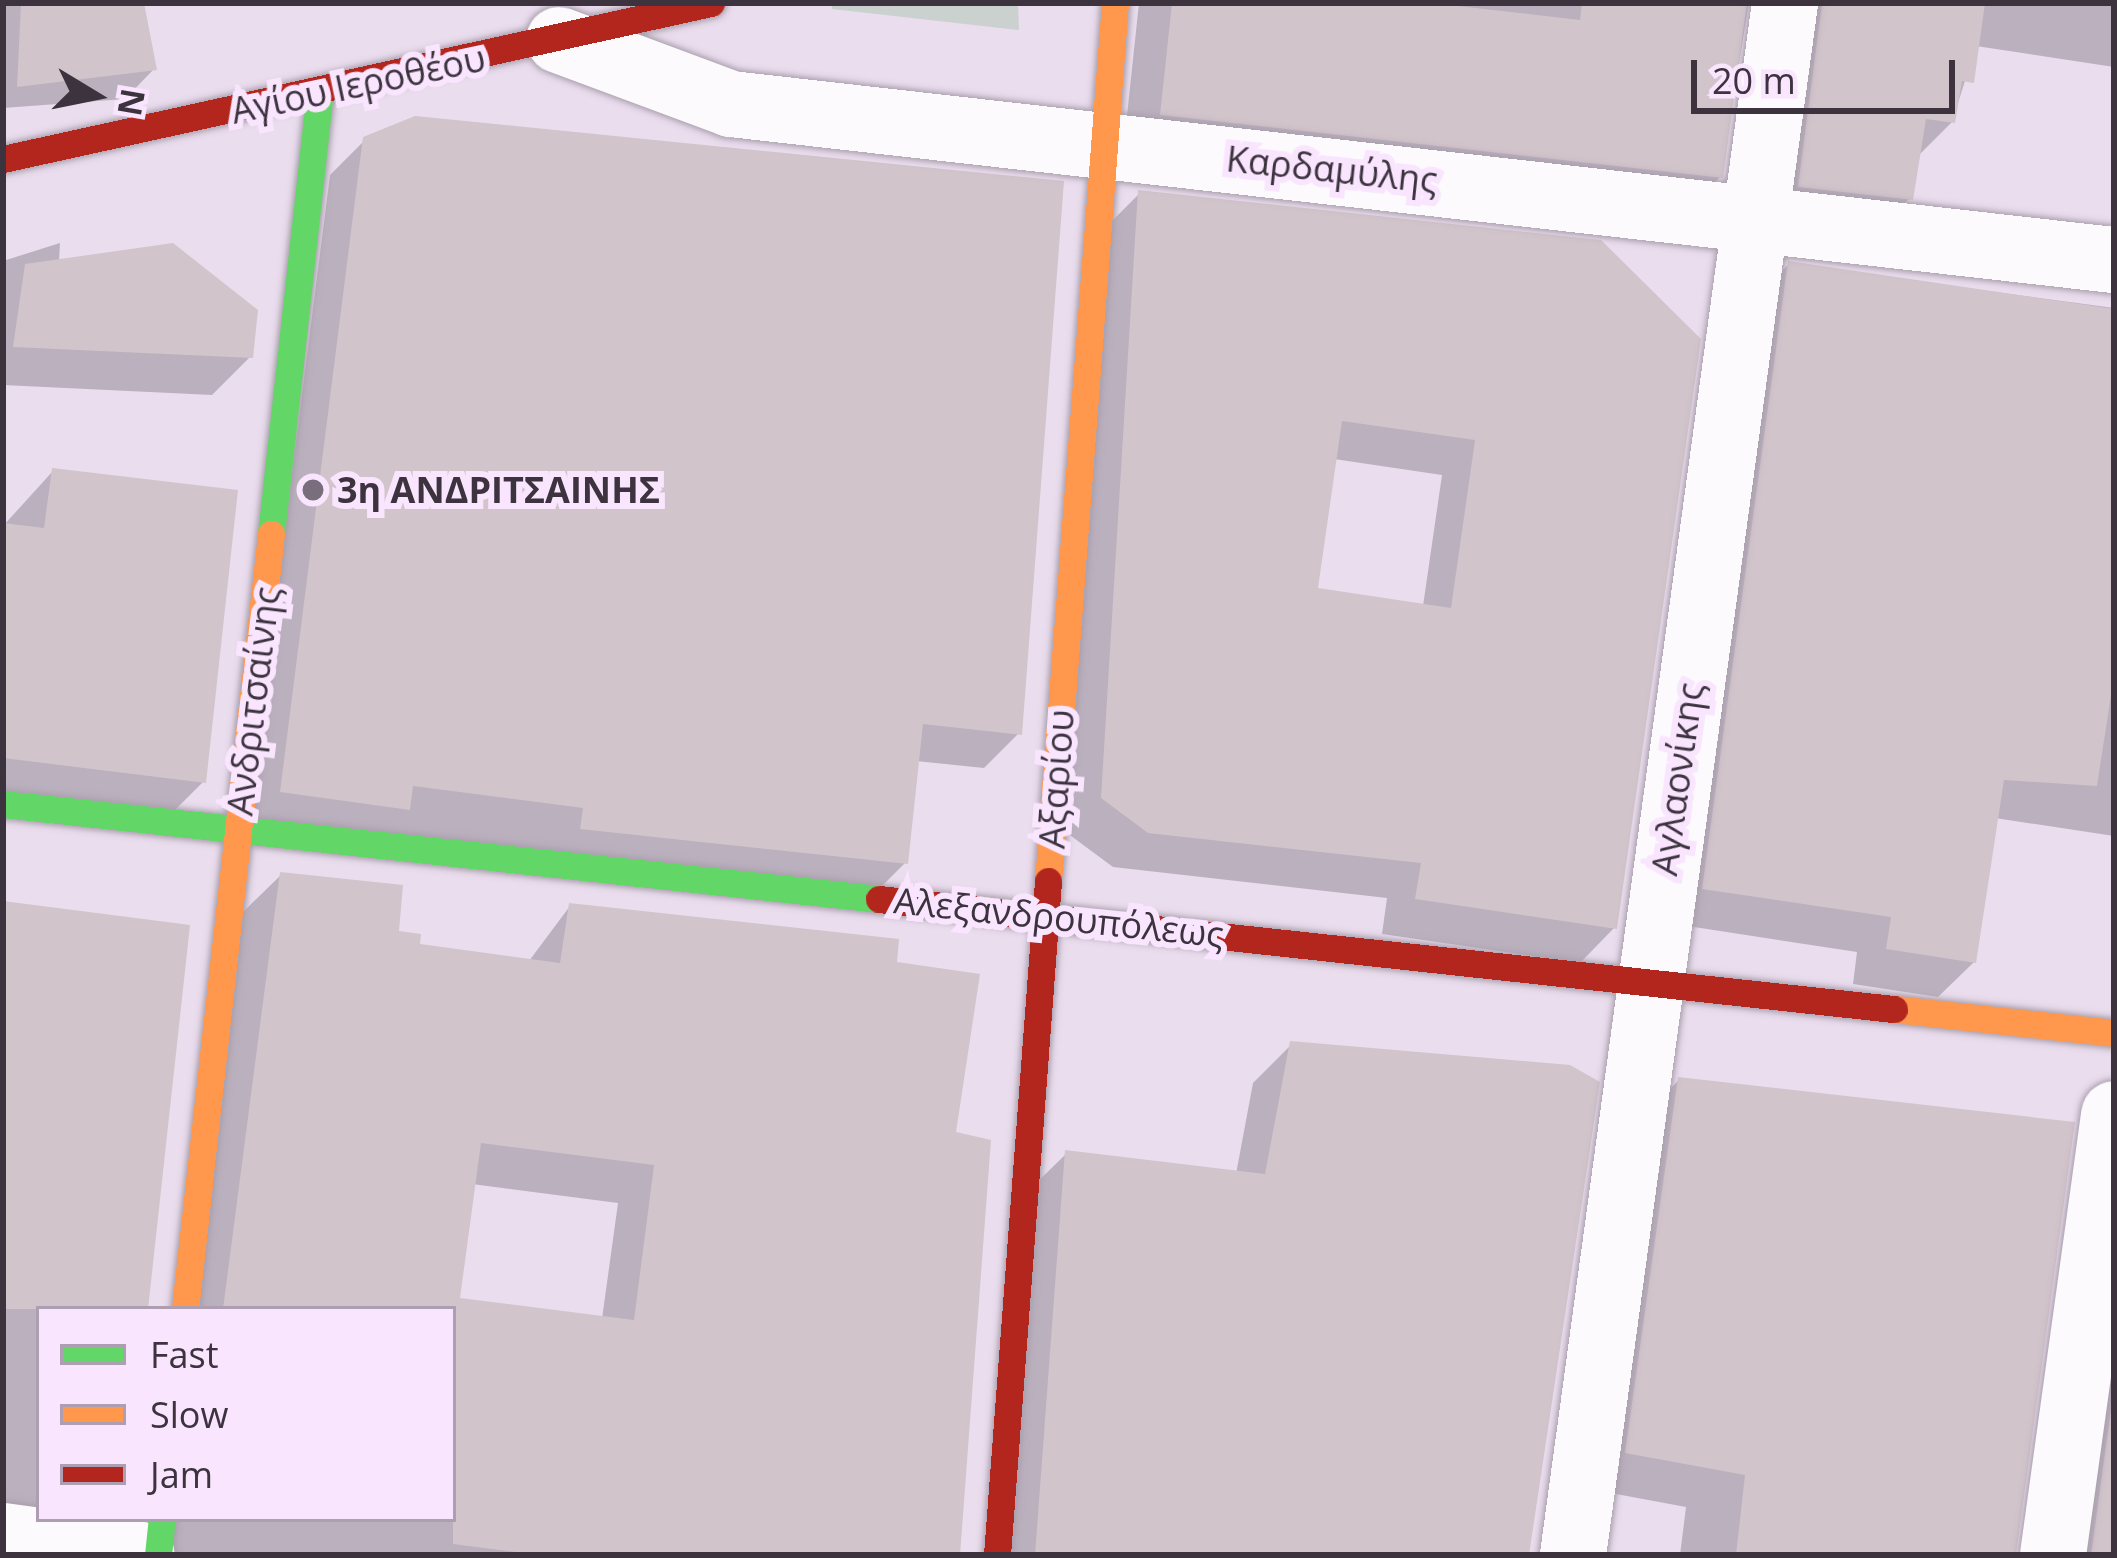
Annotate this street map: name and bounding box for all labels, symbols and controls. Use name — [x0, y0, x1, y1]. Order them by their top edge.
north arrow — [36, 36, 156, 156]
street label: Αγίου Ιεροθέου — [227, 36, 489, 132]
scale bar — [1697, 36, 1961, 110]
text: 20 m — [1712, 56, 1796, 105]
text: N — [107, 85, 156, 119]
street label: Καρδαμύλης — [1224, 136, 1440, 202]
place label: 3η ΑΝΔΡΙΤΣΑΙΝΗΣ — [337, 468, 660, 512]
marker: 3η ΑΝΔΡΙΤΣΑΙΝΗΣ — [300, 477, 326, 503]
street label: Ανδριτσαίνης — [218, 584, 288, 818]
street label: Αγλαονίκης — [1642, 680, 1712, 878]
street label: Αξαρίου — [1030, 708, 1082, 850]
street label: Αλεξανδρουπόλεως — [892, 878, 1226, 956]
legend — [36, 1306, 456, 1522]
text: Fast — [150, 1330, 219, 1379]
text: Slow — [150, 1390, 228, 1439]
text: Jam — [150, 1450, 213, 1499]

